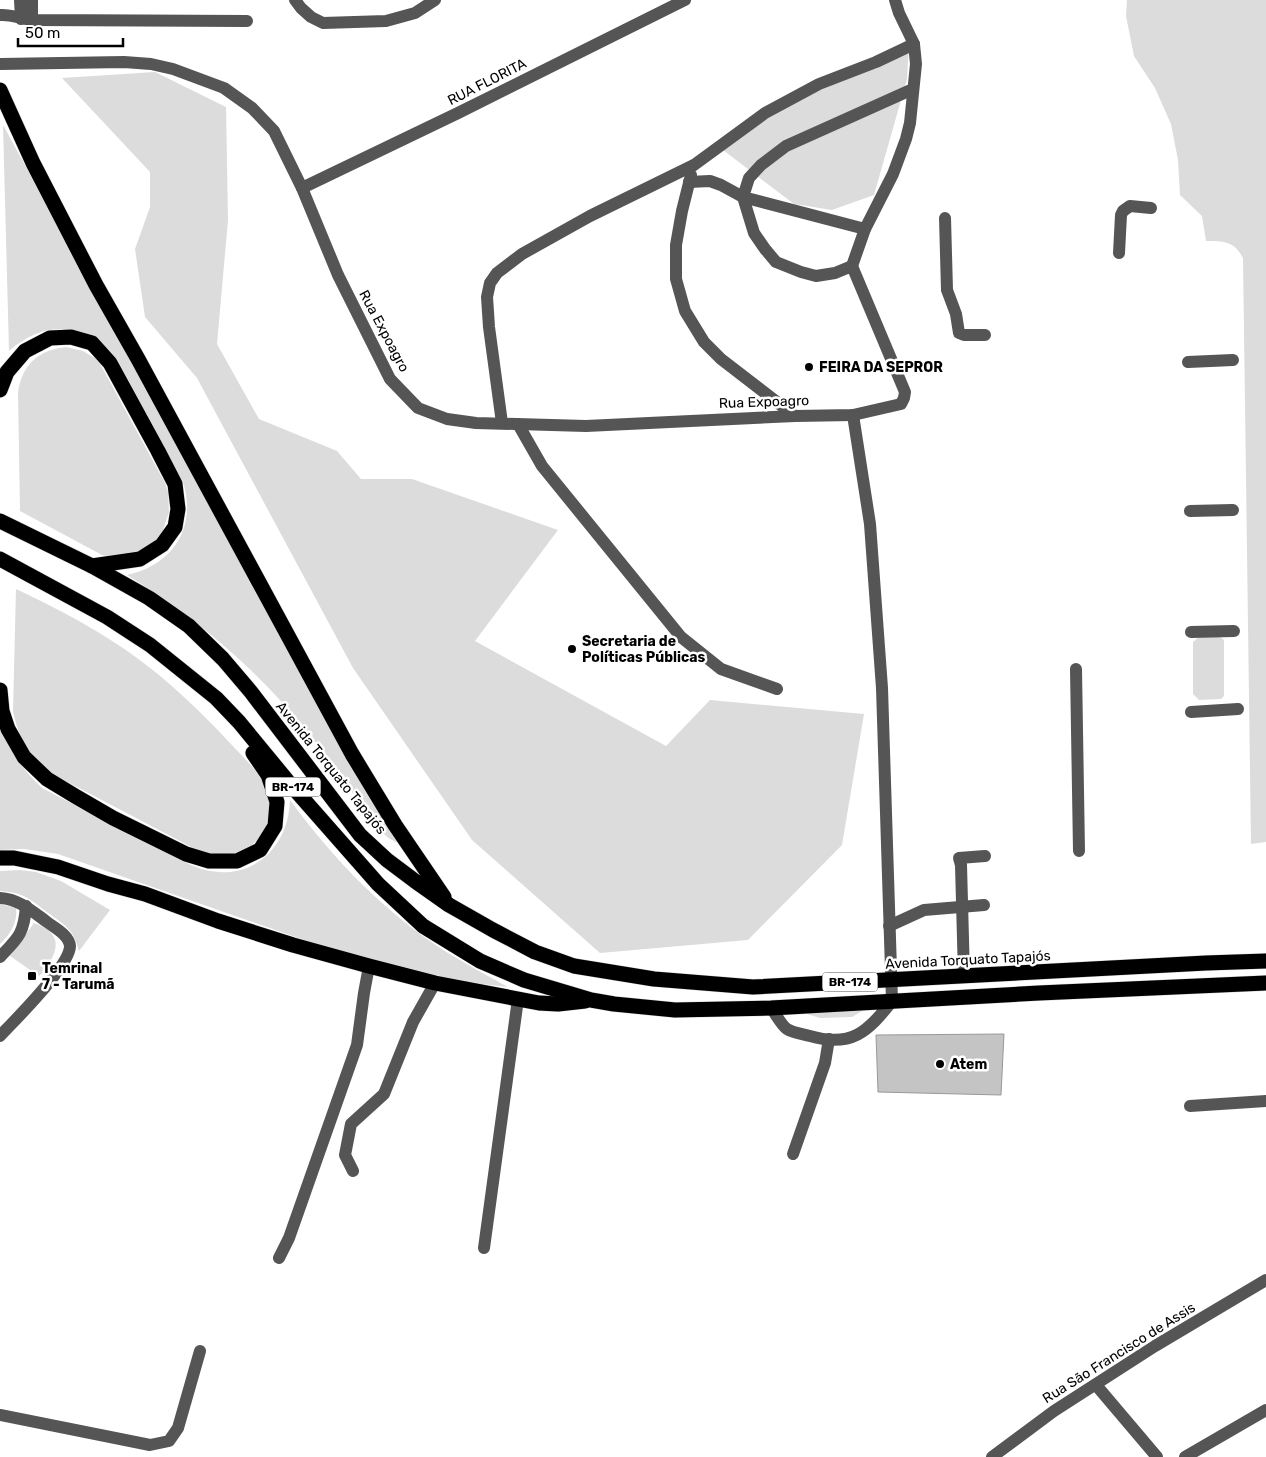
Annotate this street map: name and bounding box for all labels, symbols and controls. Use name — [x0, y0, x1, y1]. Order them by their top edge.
scale bar — [18, 15, 122, 47]
text: 50 m — [25, 24, 60, 42]
street label: RUA FLORITA — [445, 55, 530, 109]
street label: Rua Expoagro — [355, 287, 413, 375]
place label: FEIRA DA SEPROR — [819, 359, 943, 376]
marker: FEIRA DA SEPROR — [803, 361, 815, 373]
street label: Rua Expoagro — [718, 392, 810, 412]
place label: Secretaria de Políticas Públicas — [582, 633, 706, 666]
marker: Secretaria de Políticas Públicas — [566, 643, 578, 655]
street label: Avenida Torquato Tapajós — [272, 698, 390, 838]
road number: BR-174 — [266, 778, 320, 796]
street label: Avenida Torquato Tapajós — [885, 947, 1051, 973]
place label: Temrinal 7 - Tarumã — [42, 960, 115, 993]
marker: Temrinal 7 - Tarumã — [26, 970, 38, 982]
road number: BR-174 — [822, 972, 878, 992]
place label: Atem — [950, 1056, 987, 1073]
marker: Atem — [934, 1058, 946, 1070]
street label: Rua São Francisco de Assis — [1039, 1299, 1199, 1407]

